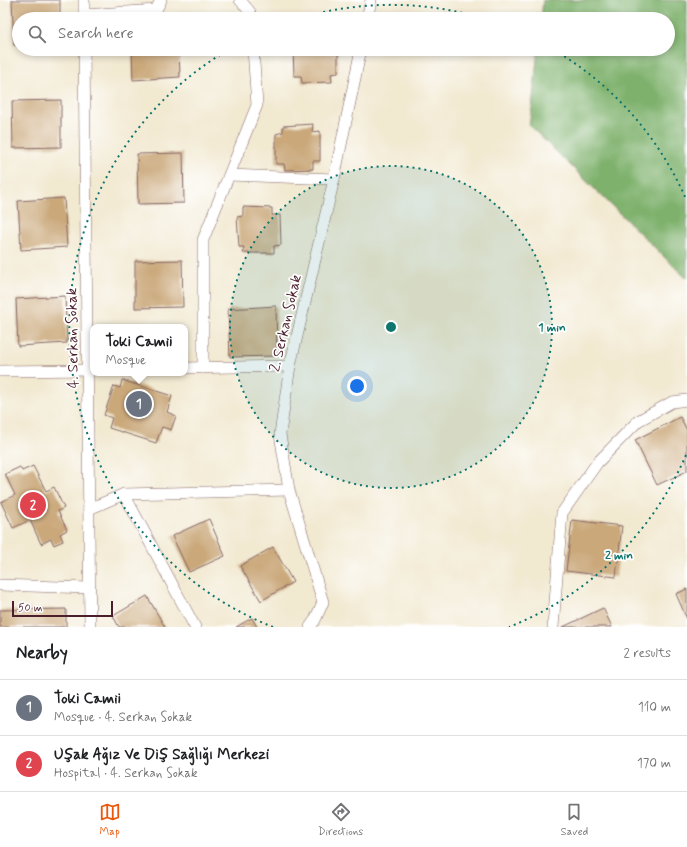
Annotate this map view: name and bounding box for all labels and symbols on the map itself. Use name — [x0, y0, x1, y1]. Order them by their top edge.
street label: 2. Serkan Sokak — [265, 272, 307, 374]
street label: 4. Serkan Sokak — [62, 287, 84, 388]
centre of rings — [384, 320, 398, 334]
text: 1 min — [538, 320, 566, 336]
your location — [347, 376, 367, 396]
pin: 1 — [126, 389, 152, 419]
pin: 2 — [20, 490, 46, 520]
text: 2 min — [605, 548, 633, 564]
scale bar — [12, 599, 113, 618]

